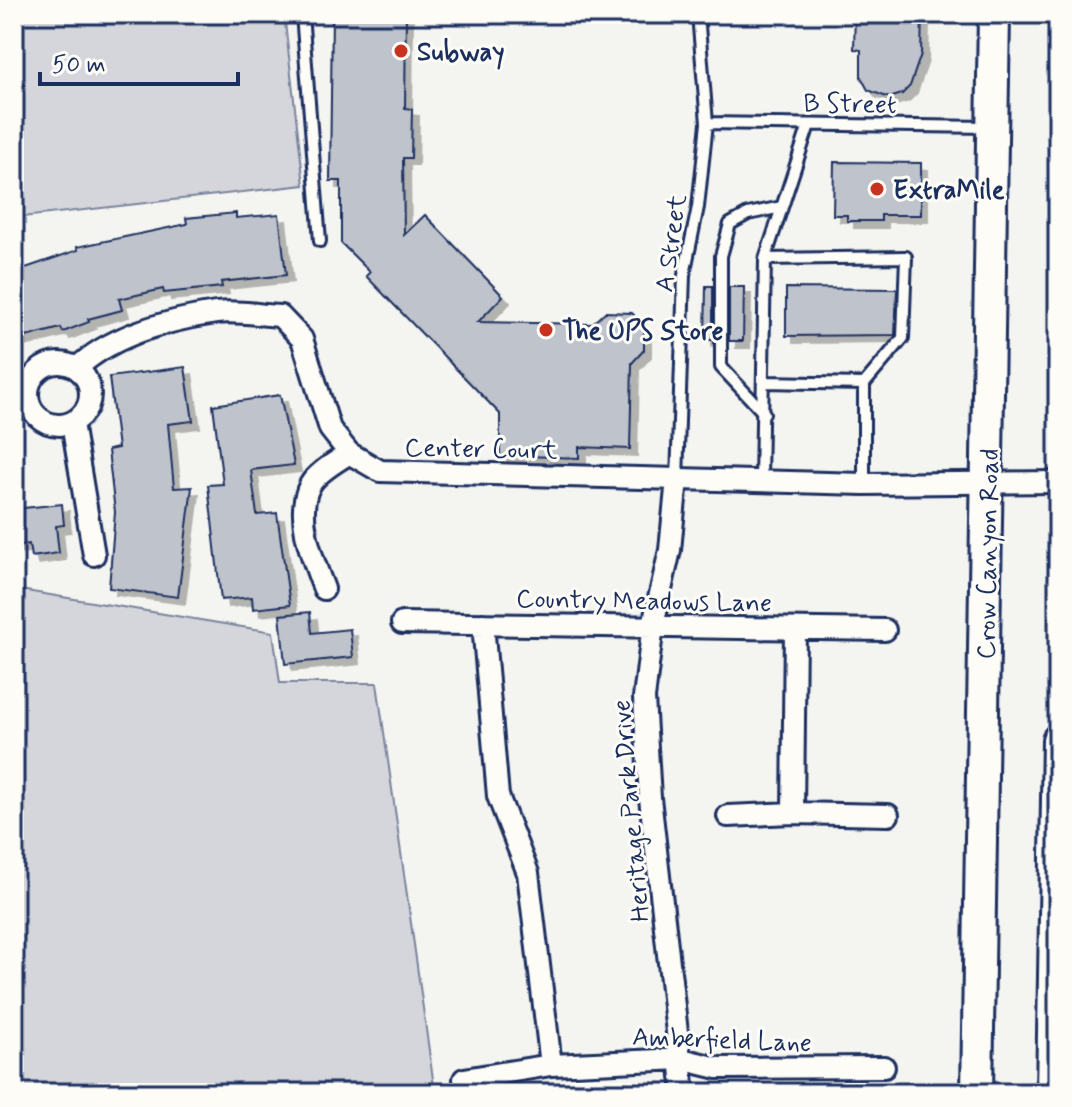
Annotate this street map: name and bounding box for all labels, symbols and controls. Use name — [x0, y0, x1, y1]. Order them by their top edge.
scale bar — [40, 36, 238, 86]
place label: Subway — [417, 36, 505, 70]
marker: Subway — [392, 42, 410, 60]
text: 50 m — [52, 50, 106, 81]
street label: B Street — [803, 87, 897, 123]
place label: ExtraMile — [893, 174, 1005, 208]
marker: ExtraMile — [868, 180, 886, 198]
street label: A Street — [648, 192, 696, 294]
place label: The UPS Store — [562, 315, 723, 349]
marker: The UPS Store — [537, 321, 555, 339]
street label: Center Court — [404, 432, 558, 468]
street label: Crow Canyon Road — [970, 448, 1008, 660]
street label: Country Meadows Lane — [516, 583, 772, 621]
street label: Heritage Park Drive — [605, 698, 659, 923]
street label: Amberfield Lane — [632, 1021, 812, 1061]

